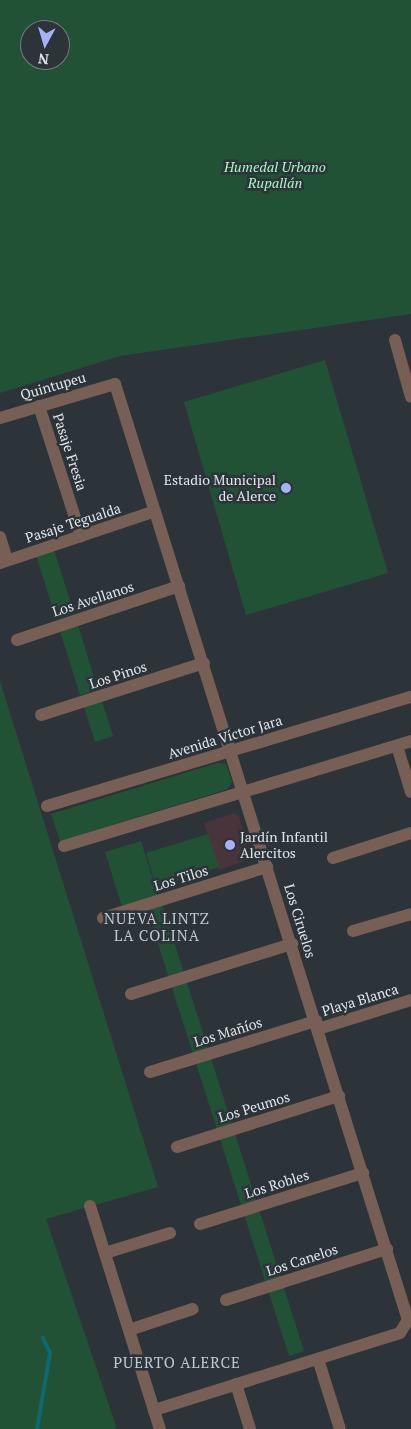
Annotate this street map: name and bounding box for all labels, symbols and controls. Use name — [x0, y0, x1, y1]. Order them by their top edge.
north arrow — [20, 20, 70, 70]
text: N — [37, 49, 50, 69]
park label: Humedal Urbano Rupallán — [224, 159, 326, 192]
street label: Quintupeu — [18, 369, 88, 403]
street label: Pasaje Fresia — [50, 411, 90, 493]
place label: Estadio Municipal de Alerce — [164, 472, 276, 504]
marker: Estadio Municipal de Alerce — [280, 482, 292, 494]
street label: Pasaje Tegualda — [23, 500, 123, 546]
street label: Los Avellanos — [50, 578, 136, 620]
street label: Los Pinos — [87, 658, 149, 692]
street label: Avenida Víctor Jara — [166, 712, 284, 762]
place label: Jardín Infantil Alercitos — [240, 829, 328, 862]
marker: Jardín Infantil Alercitos — [224, 839, 236, 851]
street label: Los Tilos — [152, 862, 210, 894]
street label: Los Ciruelos — [281, 882, 319, 960]
district label: NUEVA LINTZ LA COLINA — [103, 909, 211, 944]
street label: Playa Blanca — [320, 980, 400, 1020]
street label: Los Mañíos — [192, 1014, 264, 1050]
street label: Los Peumos — [216, 1088, 292, 1126]
street label: Los Robles — [243, 1166, 311, 1202]
street label: Los Canelos — [264, 1241, 340, 1279]
district label: PUERTO ALERCE — [111, 1354, 243, 1372]

